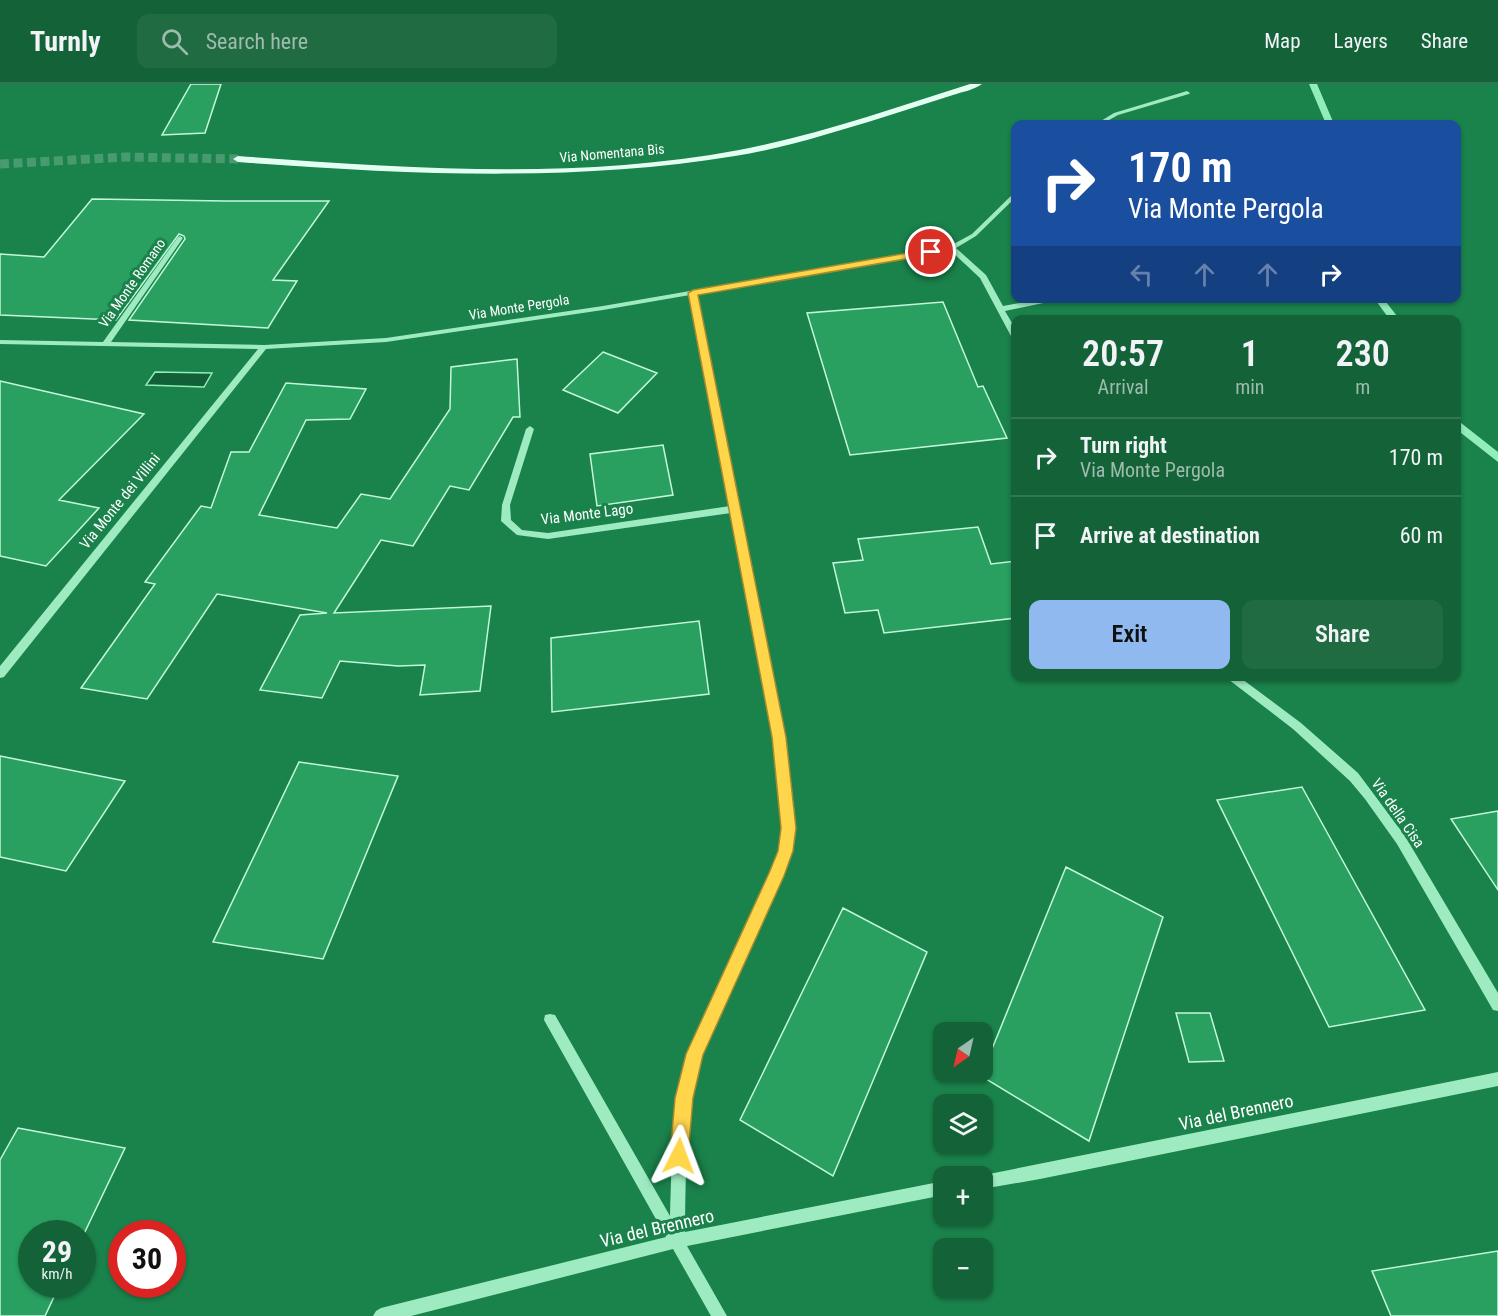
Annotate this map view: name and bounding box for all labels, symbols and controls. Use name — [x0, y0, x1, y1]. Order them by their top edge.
search box — [137, 14, 557, 68]
text: Turnly — [30, 25, 101, 58]
icon: search — [158, 25, 191, 58]
text: Search here — [206, 29, 308, 54]
text: Map — [1264, 29, 1301, 53]
text: Layers — [1334, 29, 1388, 53]
text: Share — [1421, 29, 1468, 53]
street label: Via Nomentana Bis — [559, 140, 665, 166]
text: 170 m — [1128, 143, 1233, 192]
icon: right — [1029, 144, 1107, 222]
text: Via Monte Pergola — [1128, 193, 1324, 225]
pin — [905, 226, 956, 277]
street label: Via Monte Romano — [95, 235, 169, 331]
icon: arrive — [914, 235, 947, 268]
icon: left — [1125, 258, 1158, 291]
icon: ahead — [1188, 258, 1221, 291]
icon: ahead — [1251, 258, 1284, 291]
icon: right — [1314, 258, 1347, 291]
street label: Via Monte Pergola — [468, 291, 570, 323]
text: 20:57 — [1082, 333, 1164, 375]
text: 1 — [1241, 333, 1259, 375]
text: 230 — [1336, 333, 1390, 375]
text: Arrival — [1098, 375, 1149, 399]
text: min — [1235, 375, 1264, 399]
text: m — [1355, 375, 1370, 399]
text: Turn right — [1080, 433, 1167, 458]
icon: right — [1029, 441, 1062, 474]
text: 170 m — [1389, 445, 1443, 470]
street label: Via Monte dei Villini — [76, 450, 164, 552]
text: Via Monte Pergola — [1080, 458, 1225, 482]
street label: Via Monte Lago — [540, 499, 634, 529]
icon: arrive — [1029, 519, 1062, 552]
text: Arrive at destination — [1080, 523, 1260, 548]
text: 60 m — [1400, 523, 1443, 548]
button: Exit — [1029, 600, 1230, 669]
button: Share — [1242, 600, 1443, 669]
street label: Via della Cisa — [1368, 775, 1428, 851]
north arrow — [933, 1022, 993, 1082]
map controls — [933, 1022, 993, 1298]
street label: Via del Brennero — [1177, 1090, 1295, 1134]
button: layers — [933, 1094, 993, 1154]
position arrow — [647, 1124, 711, 1188]
button: + — [933, 1166, 993, 1226]
street label: Via del Brennero — [598, 1205, 716, 1251]
speed limit sign: 30 — [108, 1220, 186, 1298]
text: 29 — [42, 1234, 72, 1269]
button: − — [933, 1238, 993, 1298]
text: km/h — [42, 1265, 72, 1283]

